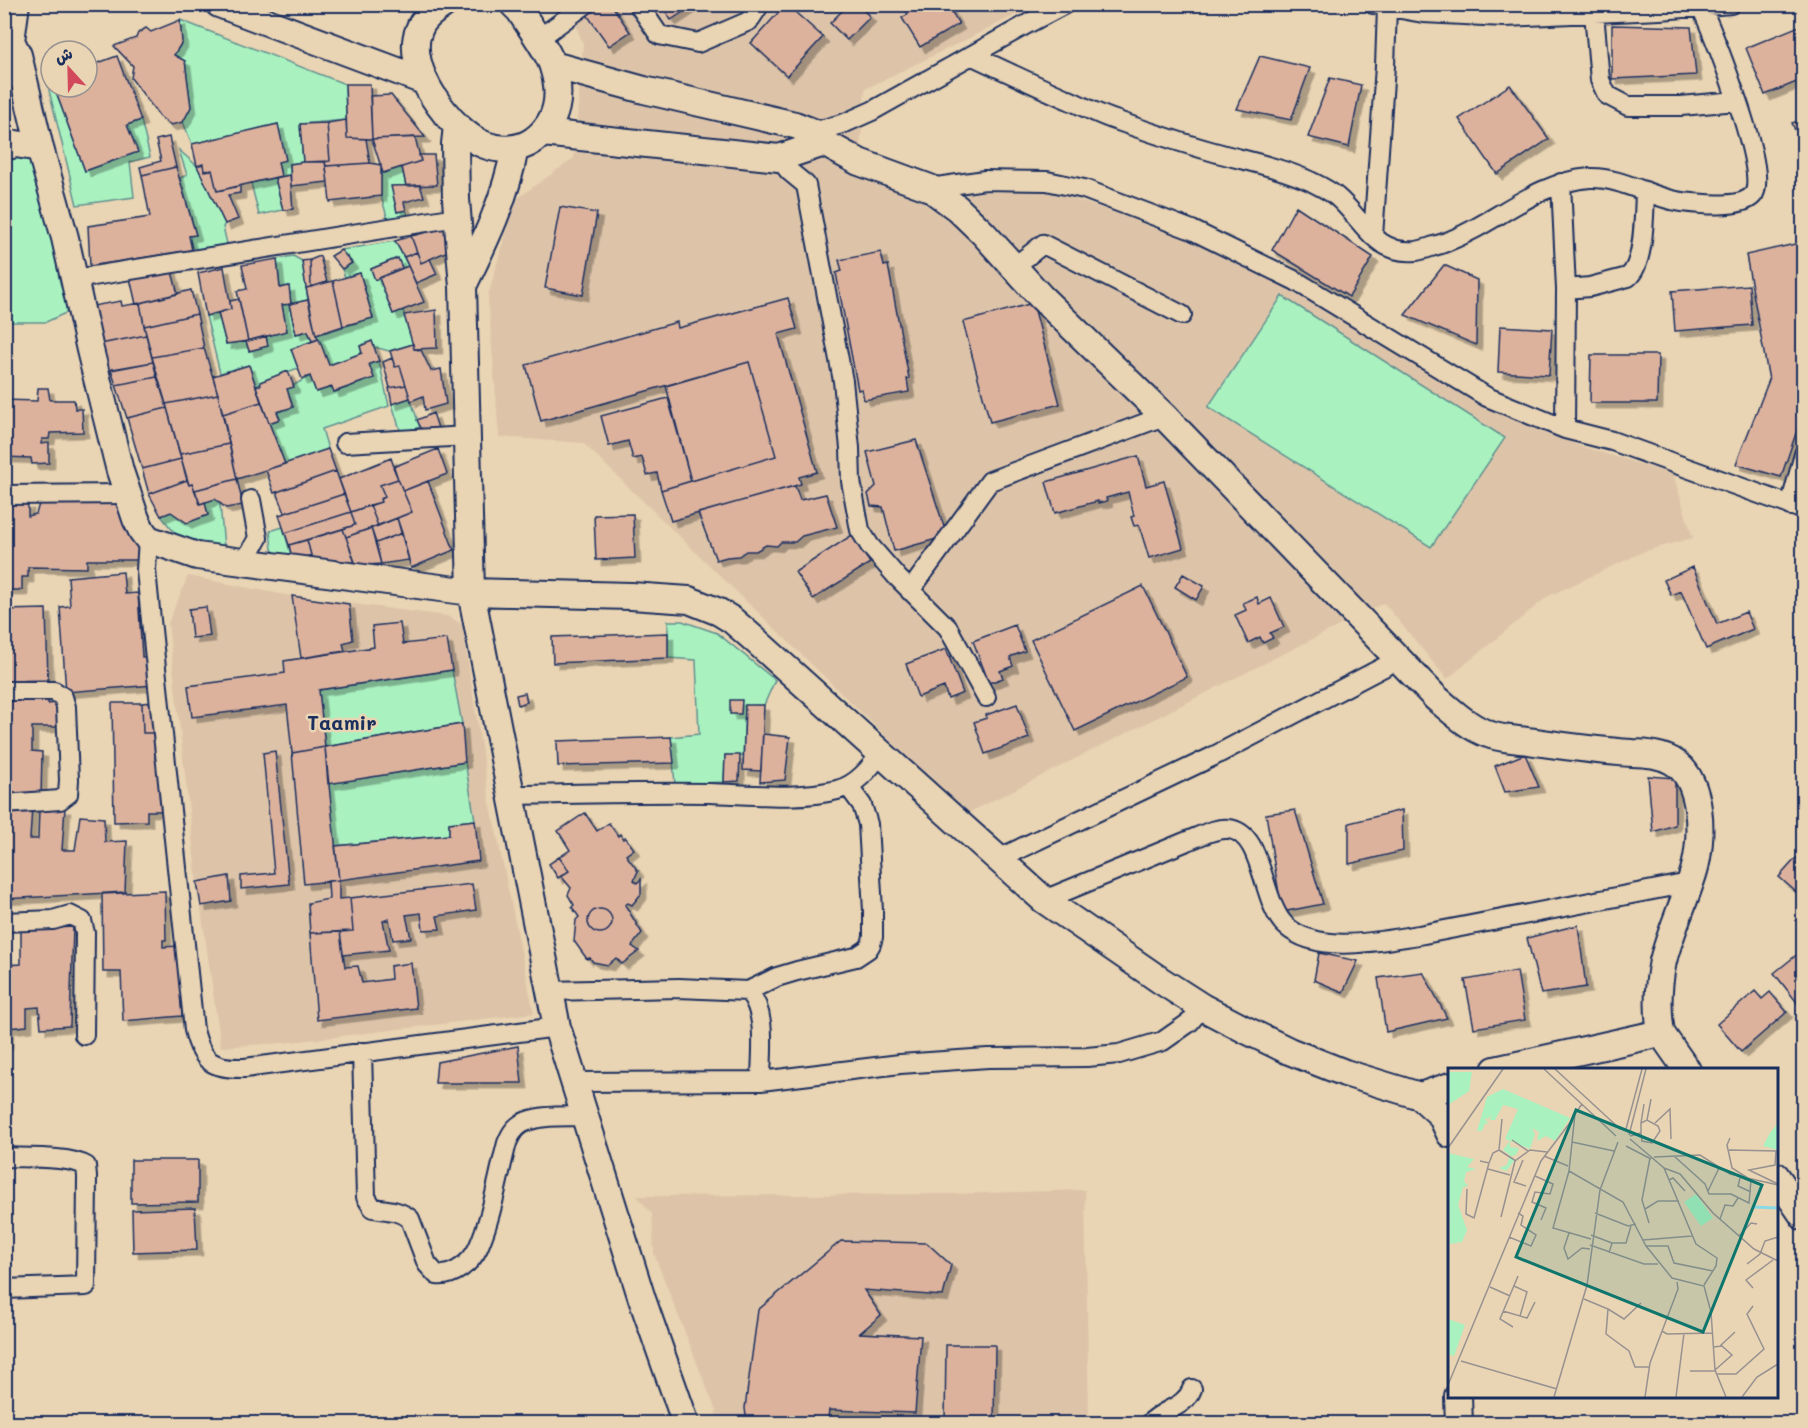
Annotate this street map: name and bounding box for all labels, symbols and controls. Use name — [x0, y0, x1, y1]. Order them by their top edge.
north arrow — [39, 39, 99, 99]
text: ش — [51, 42, 75, 68]
district label: Taamir — [307, 709, 377, 735]
inset map — [1448, 1068, 1778, 1398]

